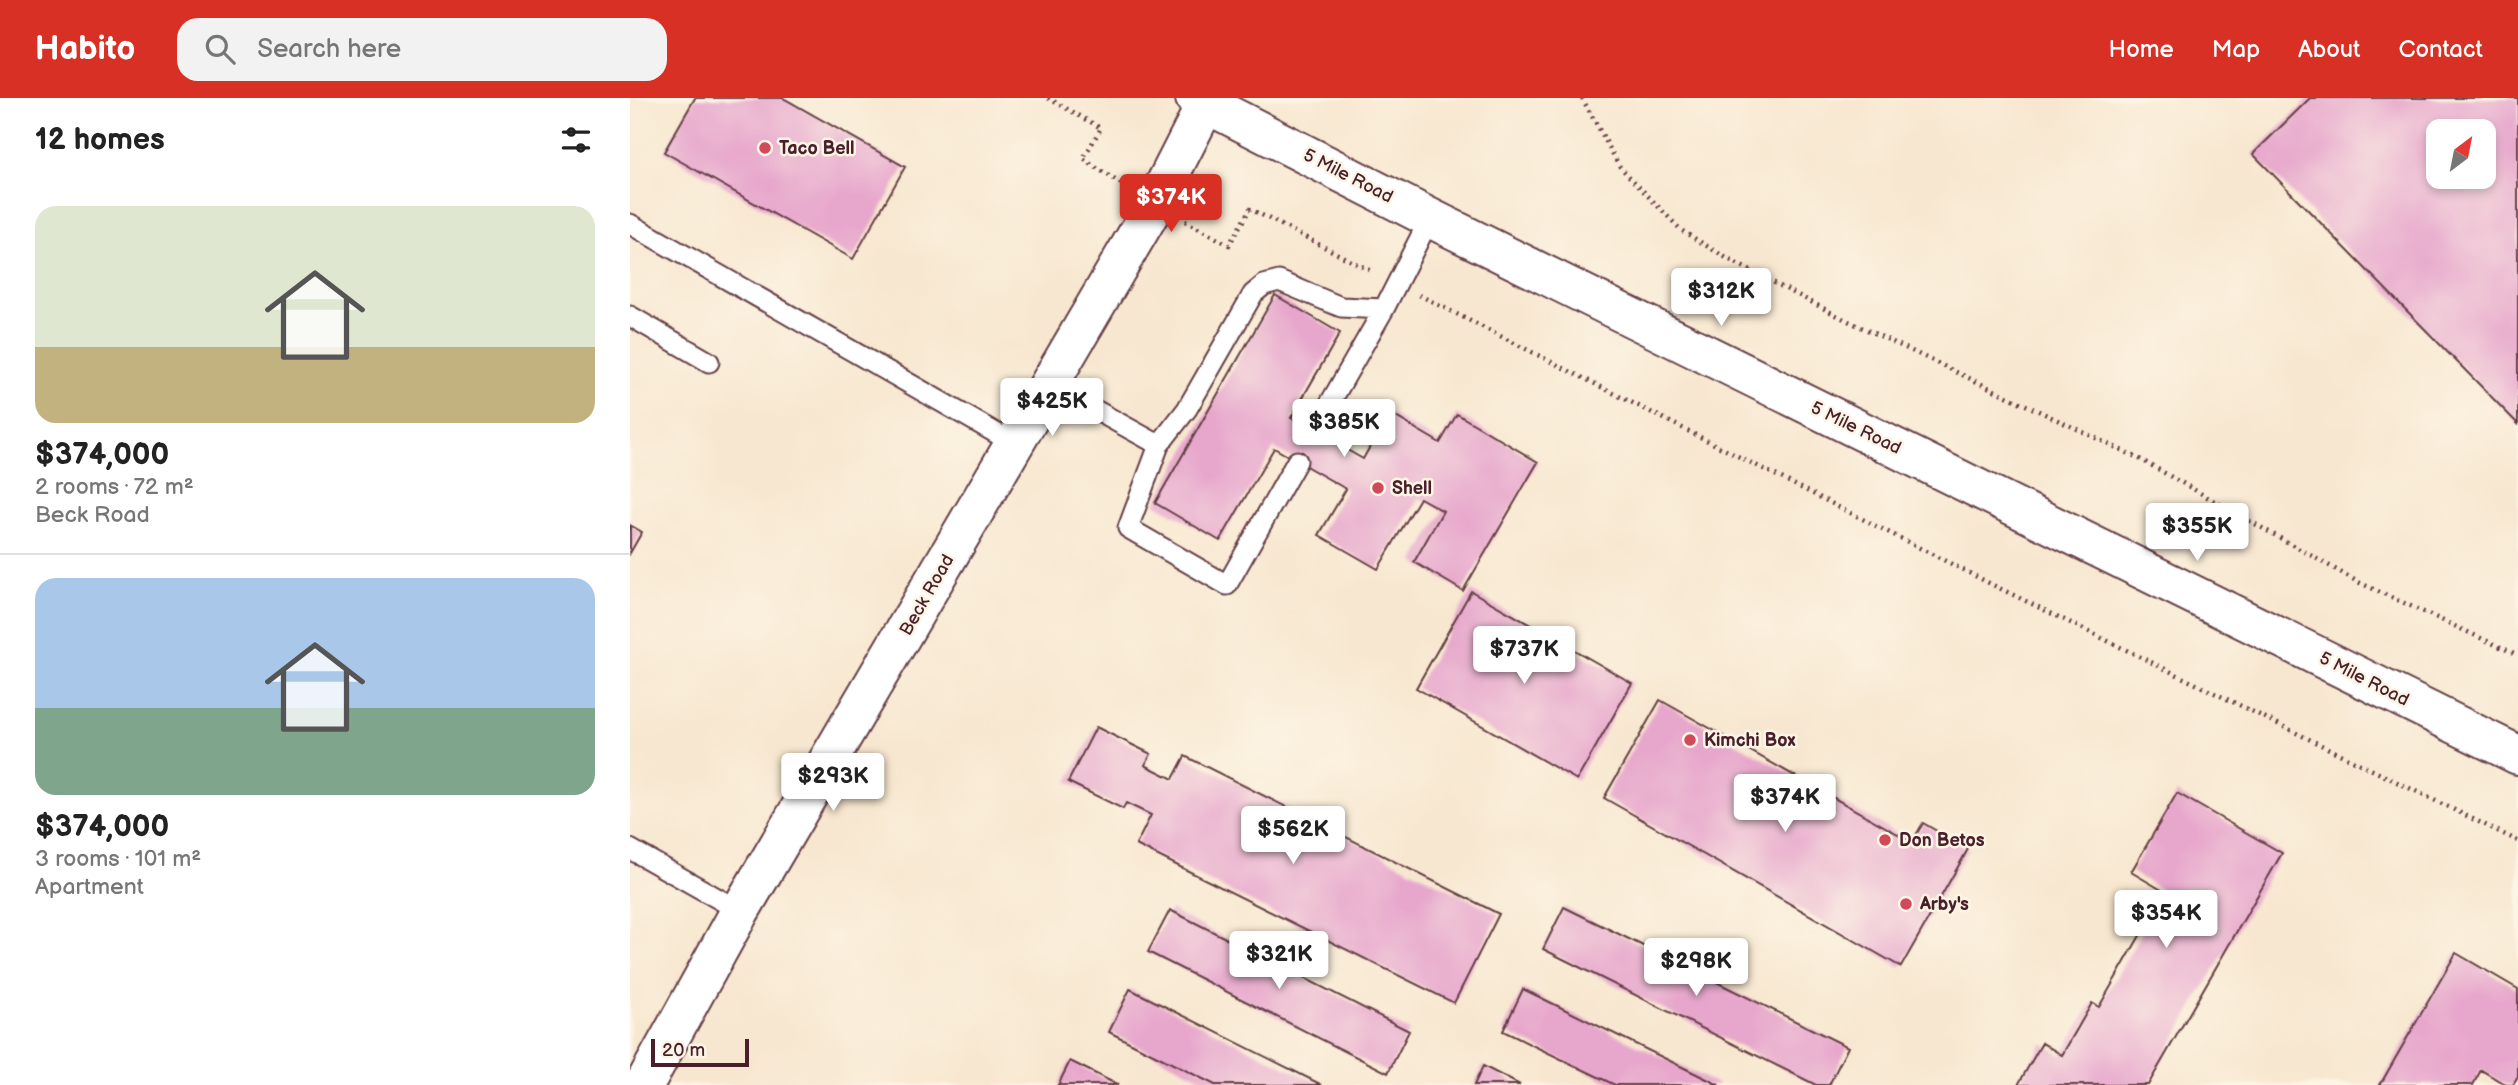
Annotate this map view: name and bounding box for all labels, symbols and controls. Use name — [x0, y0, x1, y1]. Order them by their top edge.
search box — [177, 18, 667, 81]
text: Habito — [35, 29, 135, 69]
icon: search — [201, 30, 239, 68]
text: Search here — [257, 34, 401, 65]
text: Home — [2109, 35, 2174, 64]
text: Map — [2212, 35, 2260, 64]
text: About — [2298, 35, 2360, 64]
text: Contact — [2398, 35, 2483, 64]
north arrow — [2426, 119, 2496, 189]
map controls — [2426, 119, 2496, 189]
icon: filters — [557, 121, 595, 159]
text: 12 homes — [35, 122, 165, 158]
place label: Taco Bell — [779, 138, 855, 159]
marker: Taco Bell — [757, 140, 773, 156]
street label: 5 Mile Road — [1300, 144, 1396, 208]
pin: $374K — [1122, 174, 1220, 234]
text: $374K — [1136, 183, 1206, 211]
icon: home — [252, 252, 378, 378]
pin: $312K — [1672, 268, 1770, 328]
text: $312K — [1687, 277, 1755, 305]
pin: $425K — [1003, 378, 1101, 438]
text: $425K — [1016, 387, 1088, 415]
street label: 5 Mile Road — [1807, 397, 1905, 459]
pin: $385K — [1295, 400, 1393, 459]
text: $385K — [1308, 408, 1380, 436]
text: $374,000 — [35, 437, 169, 473]
text: 2 rooms · 72 m² — [35, 473, 194, 501]
place label: Shell — [1392, 478, 1432, 499]
marker: Shell — [1370, 480, 1386, 496]
text: Beck Road — [35, 501, 150, 529]
pin: $355K — [2148, 504, 2246, 563]
text: $355K — [2162, 512, 2232, 540]
street label: Beck Road — [895, 551, 959, 639]
icon: home — [252, 624, 378, 750]
pin: $737K — [1475, 626, 1573, 686]
text: $737K — [1489, 635, 1559, 663]
street label: 5 Mile Road — [2316, 647, 2412, 711]
place label: Kimchi Box — [1704, 730, 1795, 751]
marker: Kimchi Box — [1682, 732, 1698, 748]
pin: $293K — [784, 754, 882, 813]
text: $293K — [797, 762, 869, 790]
pin: $374K — [1736, 774, 1834, 834]
text: $374K — [1750, 783, 1820, 811]
pin: $562K — [1244, 806, 1342, 866]
text: $374,000 — [35, 809, 169, 845]
text: $562K — [1257, 815, 1329, 843]
place label: Don Betos — [1899, 830, 1985, 851]
marker: Don Betos — [1877, 832, 1893, 848]
text: 3 rooms · 101 m² — [35, 845, 201, 873]
text: Apartment — [35, 873, 144, 901]
pin: $354K — [2117, 890, 2215, 950]
place label: Arby's — [1919, 894, 1969, 915]
marker: Arby's — [1898, 896, 1914, 912]
text: $354K — [2130, 899, 2202, 927]
pin: $321K — [1230, 932, 1328, 991]
pin: $298K — [1647, 939, 1745, 998]
text: $321K — [1245, 940, 1313, 968]
text: $298K — [1660, 947, 1732, 975]
scale bar — [651, 1036, 749, 1068]
text: 20 m — [662, 1039, 705, 1062]

